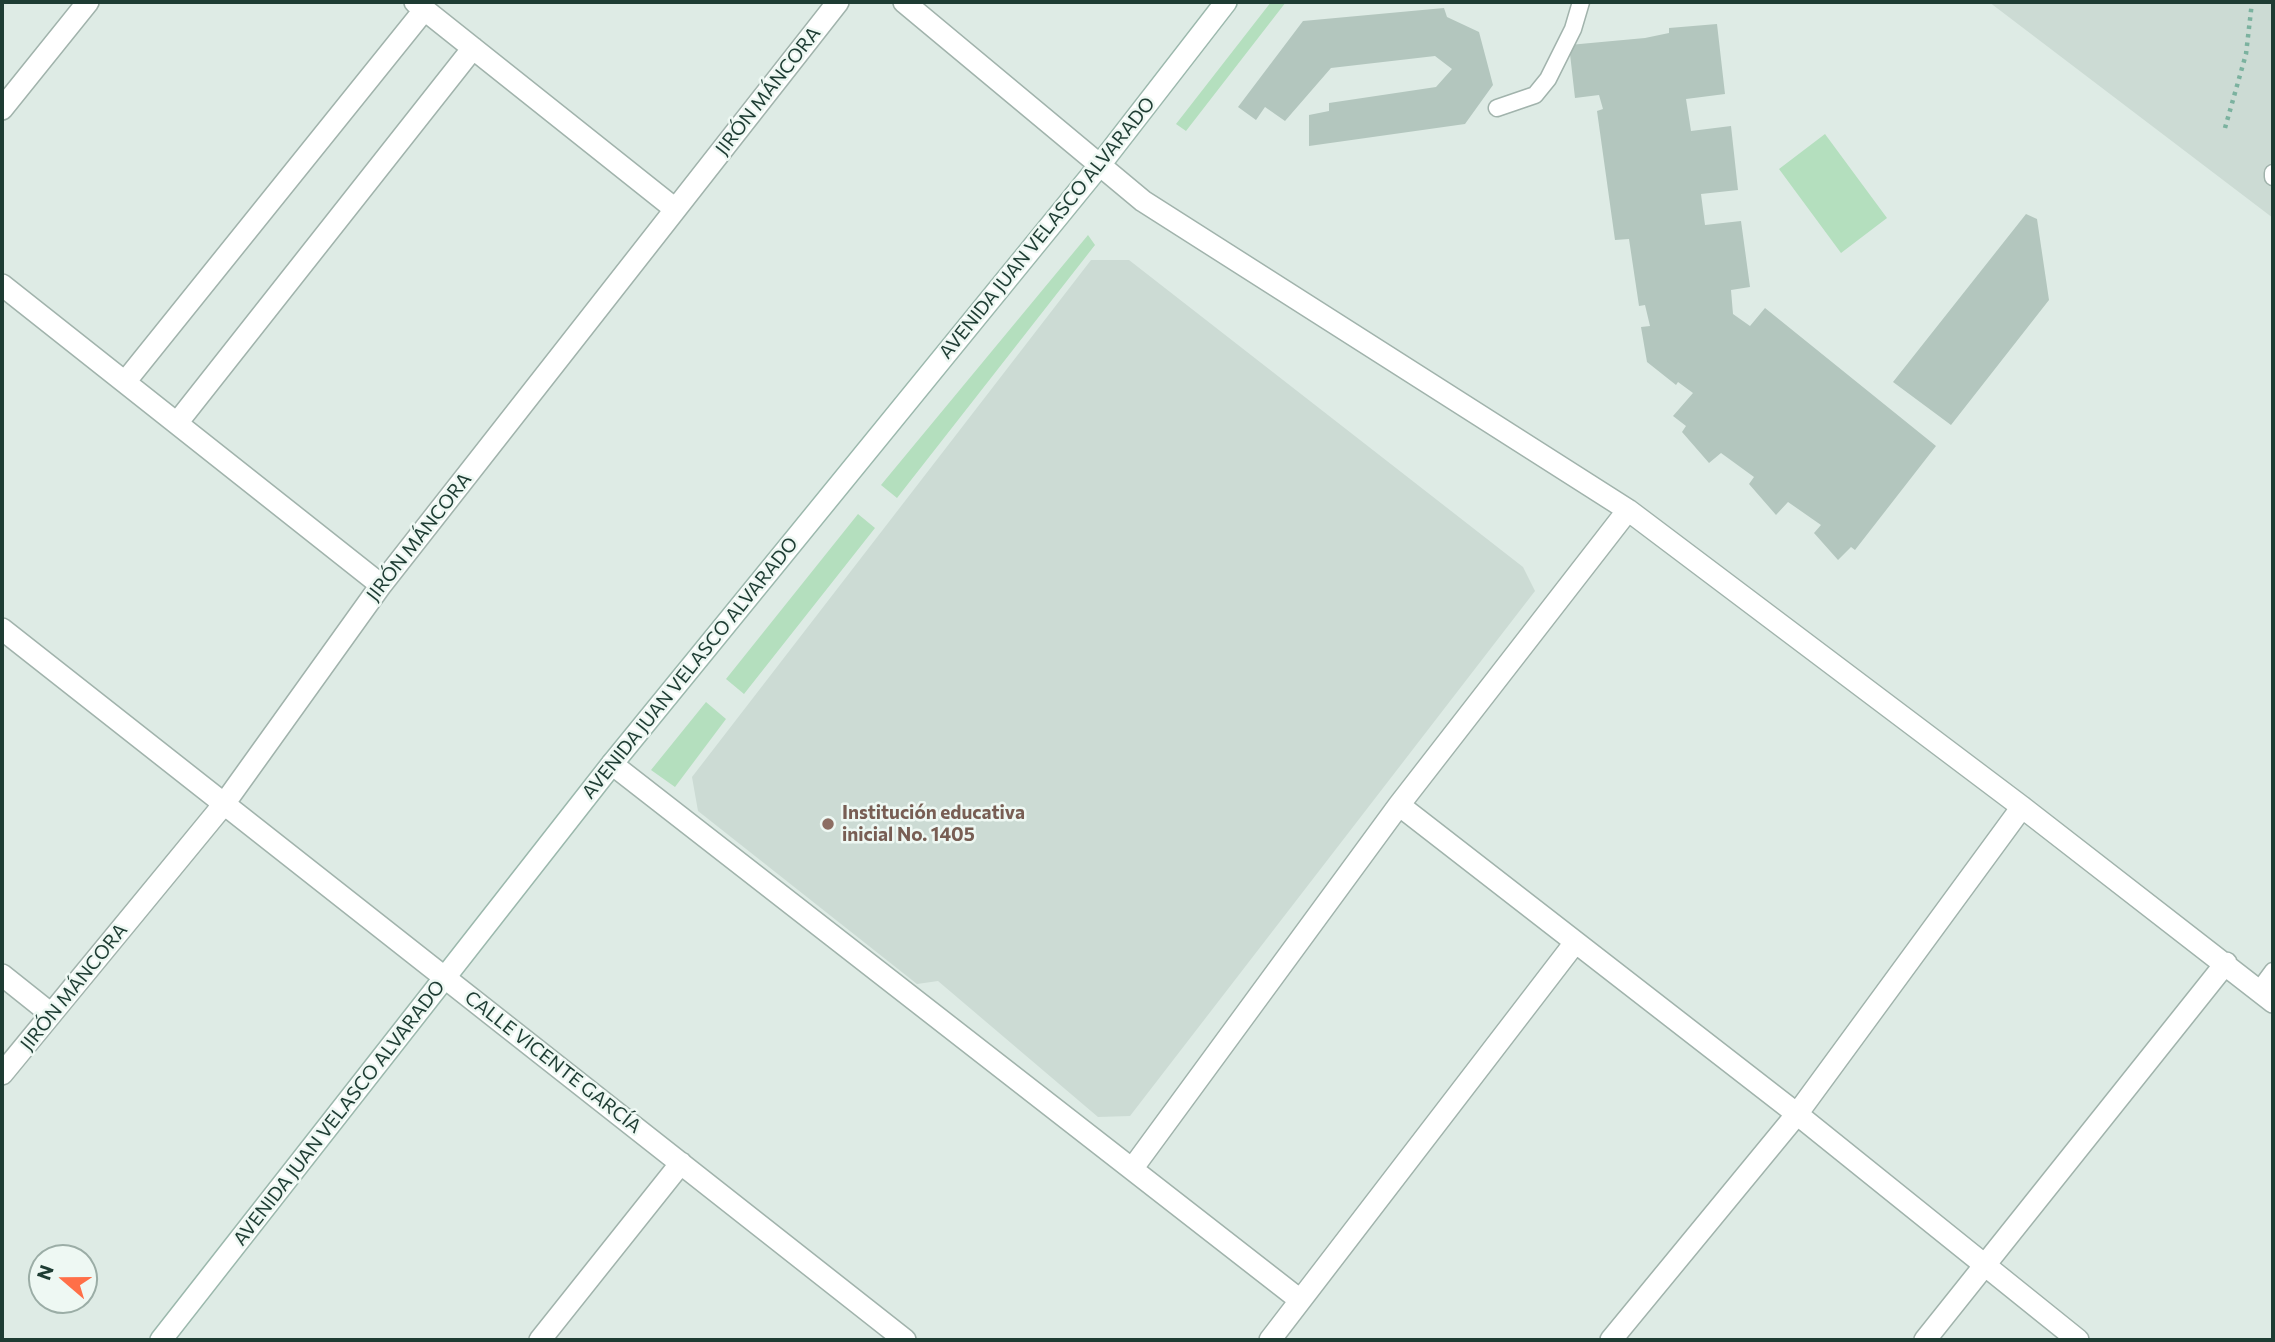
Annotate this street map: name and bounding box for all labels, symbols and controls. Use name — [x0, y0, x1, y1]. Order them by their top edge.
street label: JIRÓN MÁNCORA — [711, 22, 825, 160]
street label: AVENIDA JUAN VELASCO ALVARADO — [934, 93, 1160, 363]
street label: JIRÓN MÁNCORA — [362, 468, 476, 606]
street label: AVENIDA JUAN VELASCO ALVARADO — [577, 533, 803, 803]
place label: Institución educativa inicial No. 1405 — [842, 802, 1025, 846]
marker: Institución educativa inicial No. 1405 — [820, 816, 836, 832]
street label: JIRÓN MÁNCORA — [16, 919, 132, 1055]
street label: AVENIDA JUAN VELASCO ALVARADO — [228, 976, 450, 1250]
street label: CALLE VICENTE GARCÍA — [460, 986, 646, 1138]
north arrow — [28, 1244, 98, 1314]
text: N — [31, 1262, 58, 1283]

